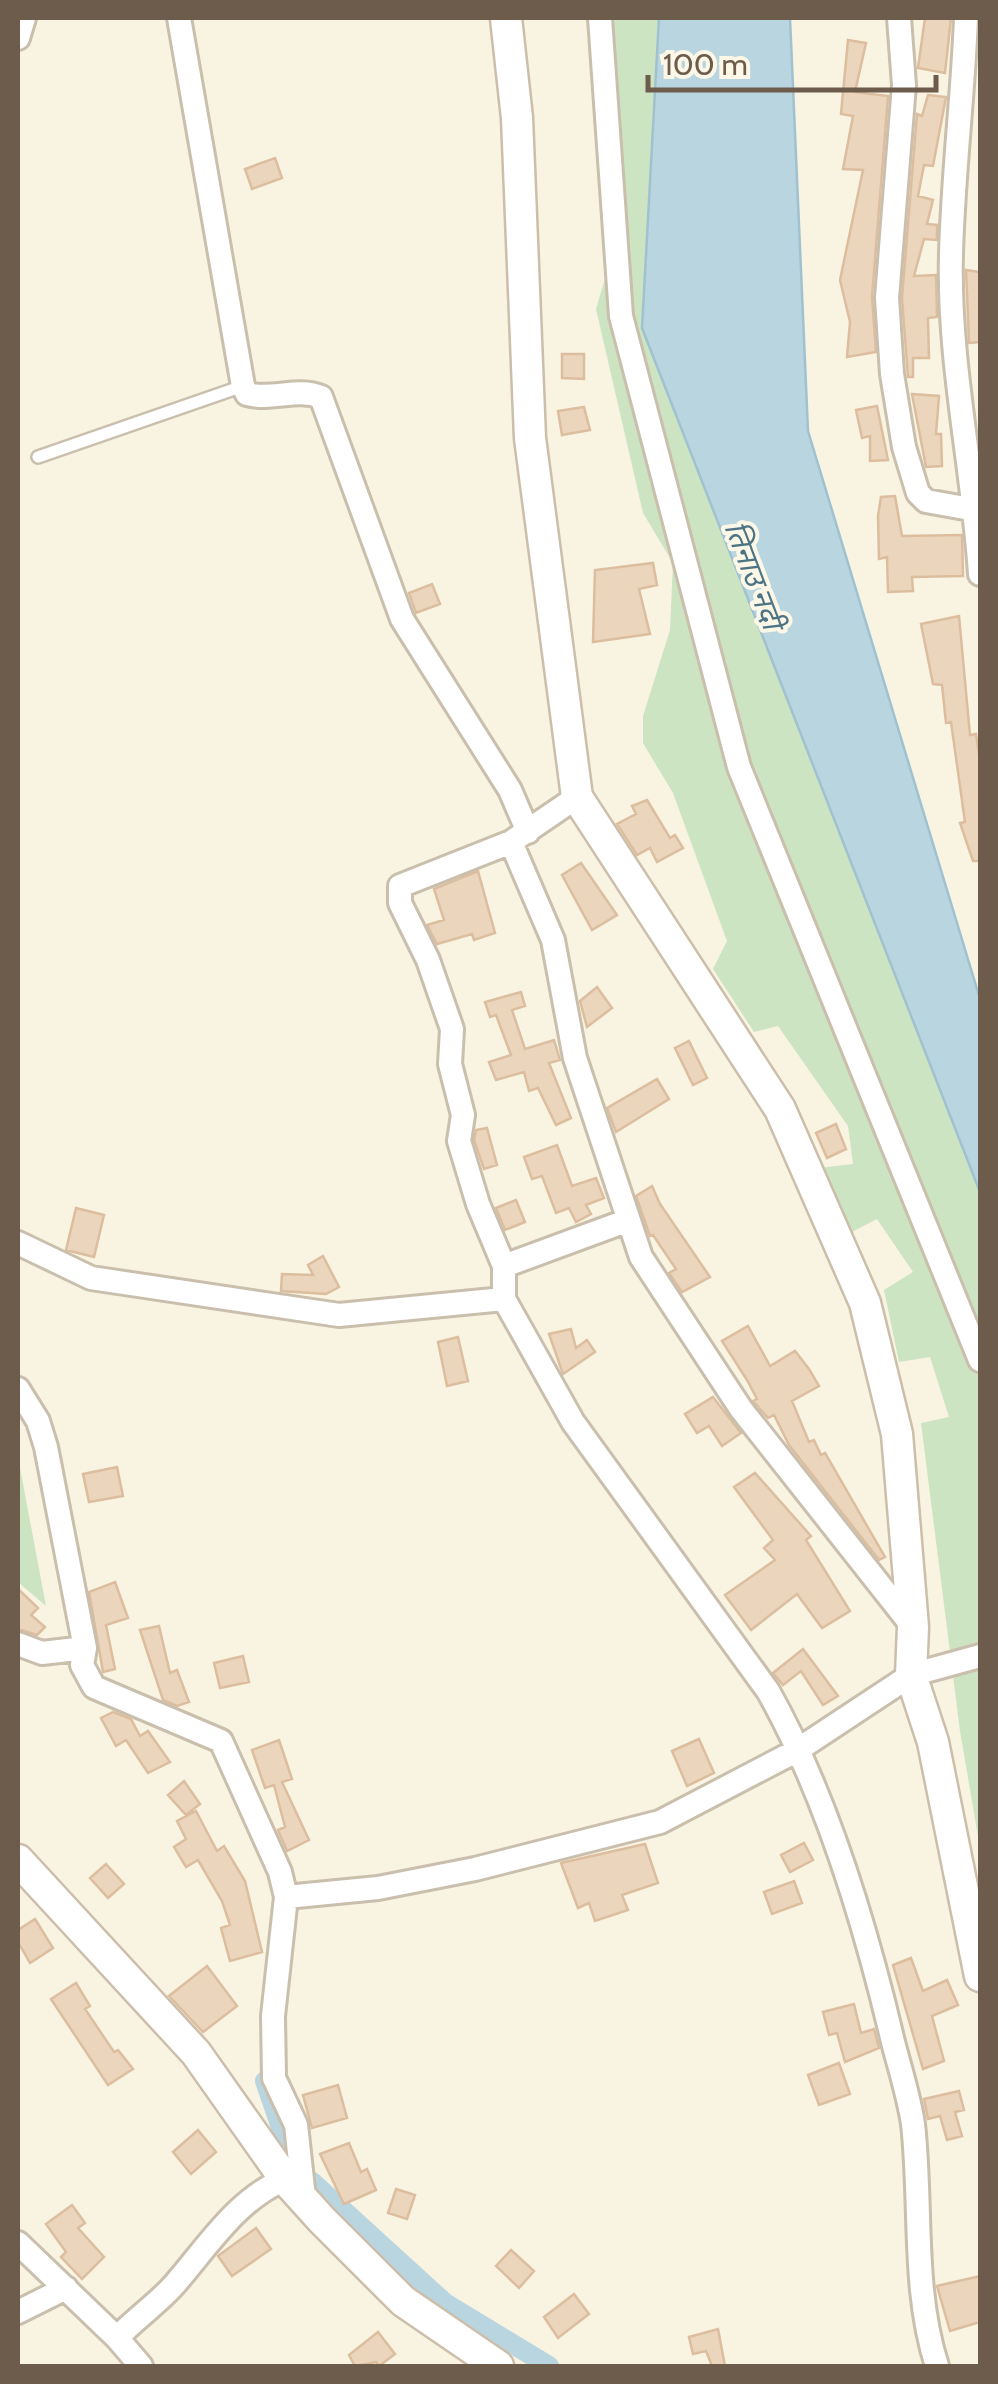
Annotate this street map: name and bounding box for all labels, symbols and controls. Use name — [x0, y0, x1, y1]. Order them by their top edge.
scale bar — [648, 30, 936, 92]
text: 100 m — [663, 46, 748, 83]
water label: तिनाउ नदी — [717, 516, 793, 639]

